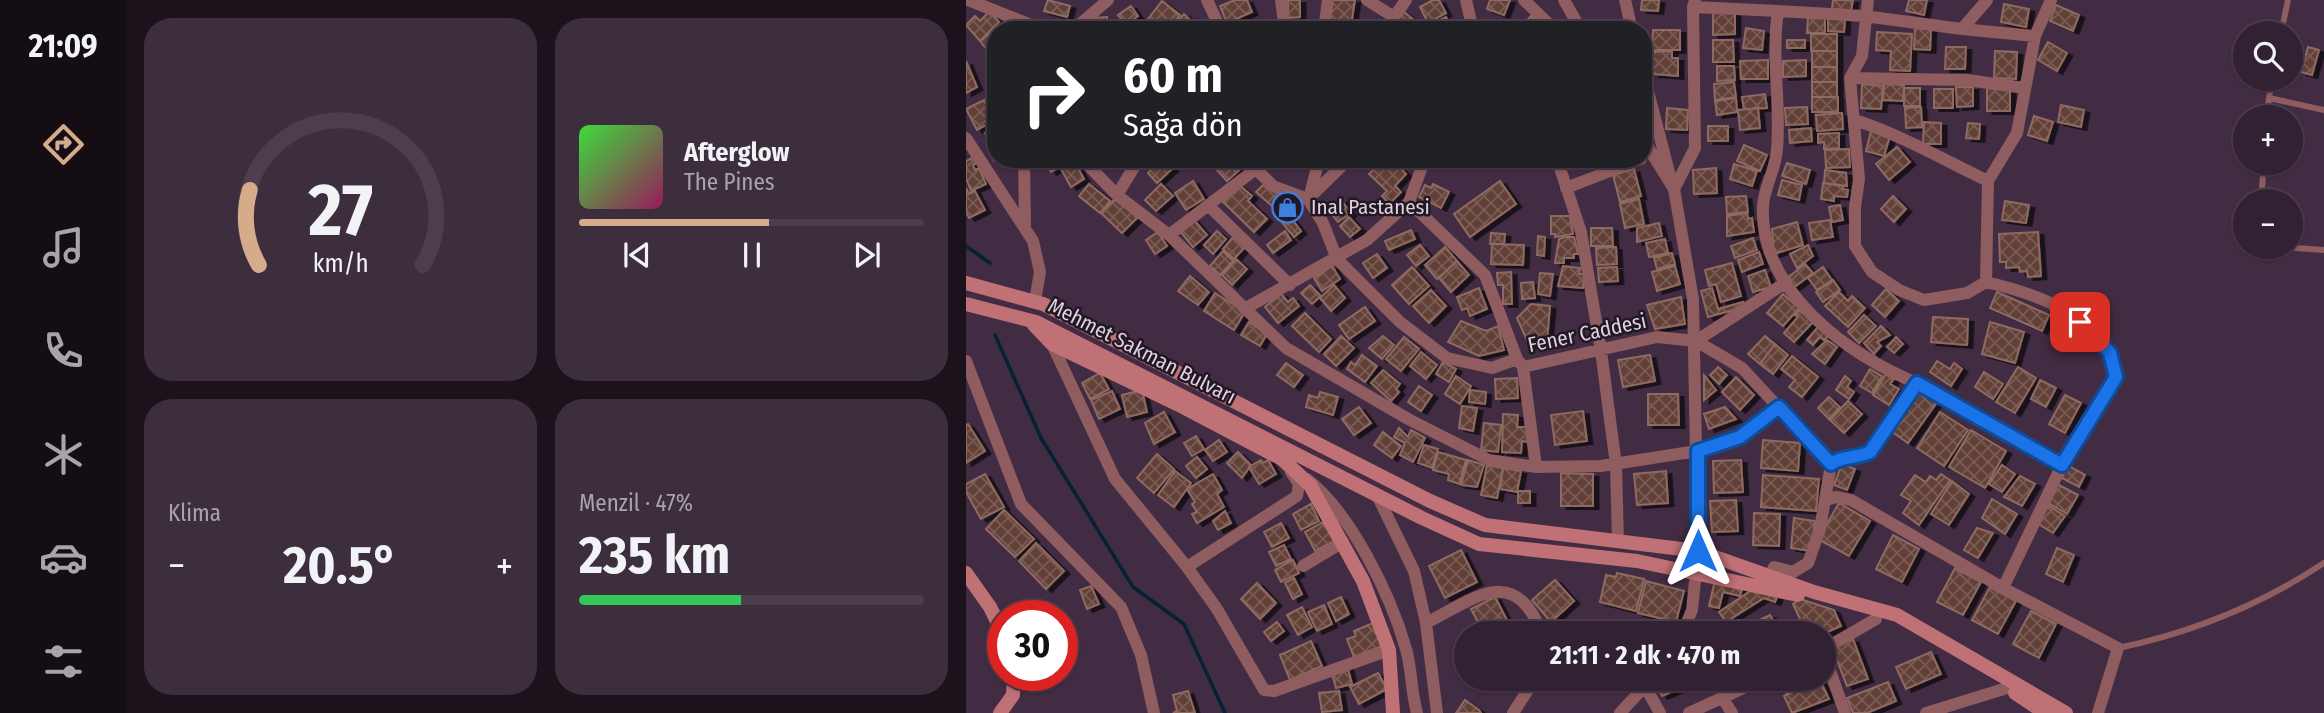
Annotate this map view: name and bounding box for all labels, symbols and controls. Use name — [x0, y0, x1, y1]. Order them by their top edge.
map controls — [2233, 21, 2303, 259]
button: search — [2233, 21, 2303, 91]
text: 21:09 — [29, 27, 97, 65]
text: 60 m — [1123, 46, 1223, 105]
icon: right — [1008, 49, 1099, 140]
button: + — [2233, 105, 2303, 175]
text: Sağa dön — [1123, 106, 1243, 144]
icon: directions — [39, 120, 88, 169]
text: Afterglow — [684, 137, 789, 168]
text: 27 — [307, 168, 373, 255]
text: The Pines — [684, 168, 775, 196]
button: − — [2233, 189, 2303, 259]
shop icon: Inal Pastanesi — [1271, 190, 1305, 224]
place label: Inal Pastanesi — [1311, 194, 1430, 220]
icon: music — [39, 223, 88, 272]
icon: previous — [618, 236, 656, 274]
icon: pause — [733, 236, 771, 274]
icon: next — [848, 236, 886, 274]
text: km/h — [313, 249, 368, 279]
street label: Mehmet Sakman Bulvarı — [1044, 292, 1240, 410]
pin — [2050, 292, 2110, 352]
icon: arrive — [2061, 303, 2099, 341]
street label: Fener Caddesi — [1525, 308, 1649, 358]
icon: phone — [39, 326, 88, 375]
icon: climate — [39, 430, 88, 479]
text: Menzil · 47% — [579, 489, 693, 517]
text: Klima — [168, 499, 221, 527]
position arrow — [1661, 514, 1735, 588]
text: 235 km — [579, 524, 730, 587]
icon: car — [39, 533, 88, 582]
text: 20.5° — [283, 534, 398, 597]
text: − — [168, 543, 185, 589]
text: + — [496, 543, 513, 589]
speed limit sign: 30 — [987, 600, 1078, 691]
icon: filters — [39, 637, 88, 686]
text: 21:11 · 2 dk · 470 m — [1550, 640, 1740, 671]

